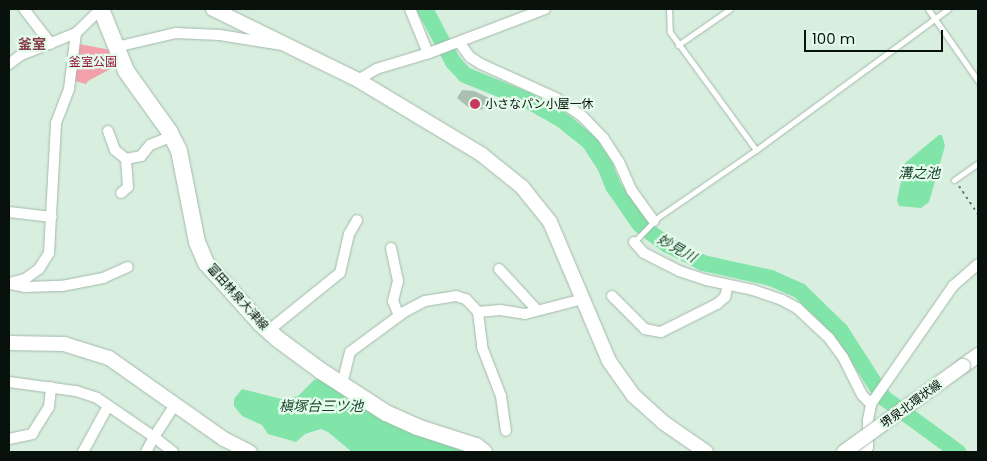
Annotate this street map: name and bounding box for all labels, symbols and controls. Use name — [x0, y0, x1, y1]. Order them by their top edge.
scale bar — [807, 20, 946, 52]
text: 100 m — [812, 28, 855, 49]
district label: 釜室 — [18, 36, 46, 52]
park label: 釜室公園 — [69, 55, 117, 69]
place label: 小さなパン小屋一休 — [485, 97, 593, 111]
marker: 小さなパン小屋一休 — [469, 98, 481, 110]
water label: 溝之池 — [898, 165, 940, 181]
water label: 妙見川 — [655, 230, 699, 266]
street label: 富田林泉大津線 — [205, 261, 271, 333]
street label: 堺泉北環状線 — [878, 377, 944, 431]
water label: 槇塚台三ツ池 — [279, 398, 363, 414]

